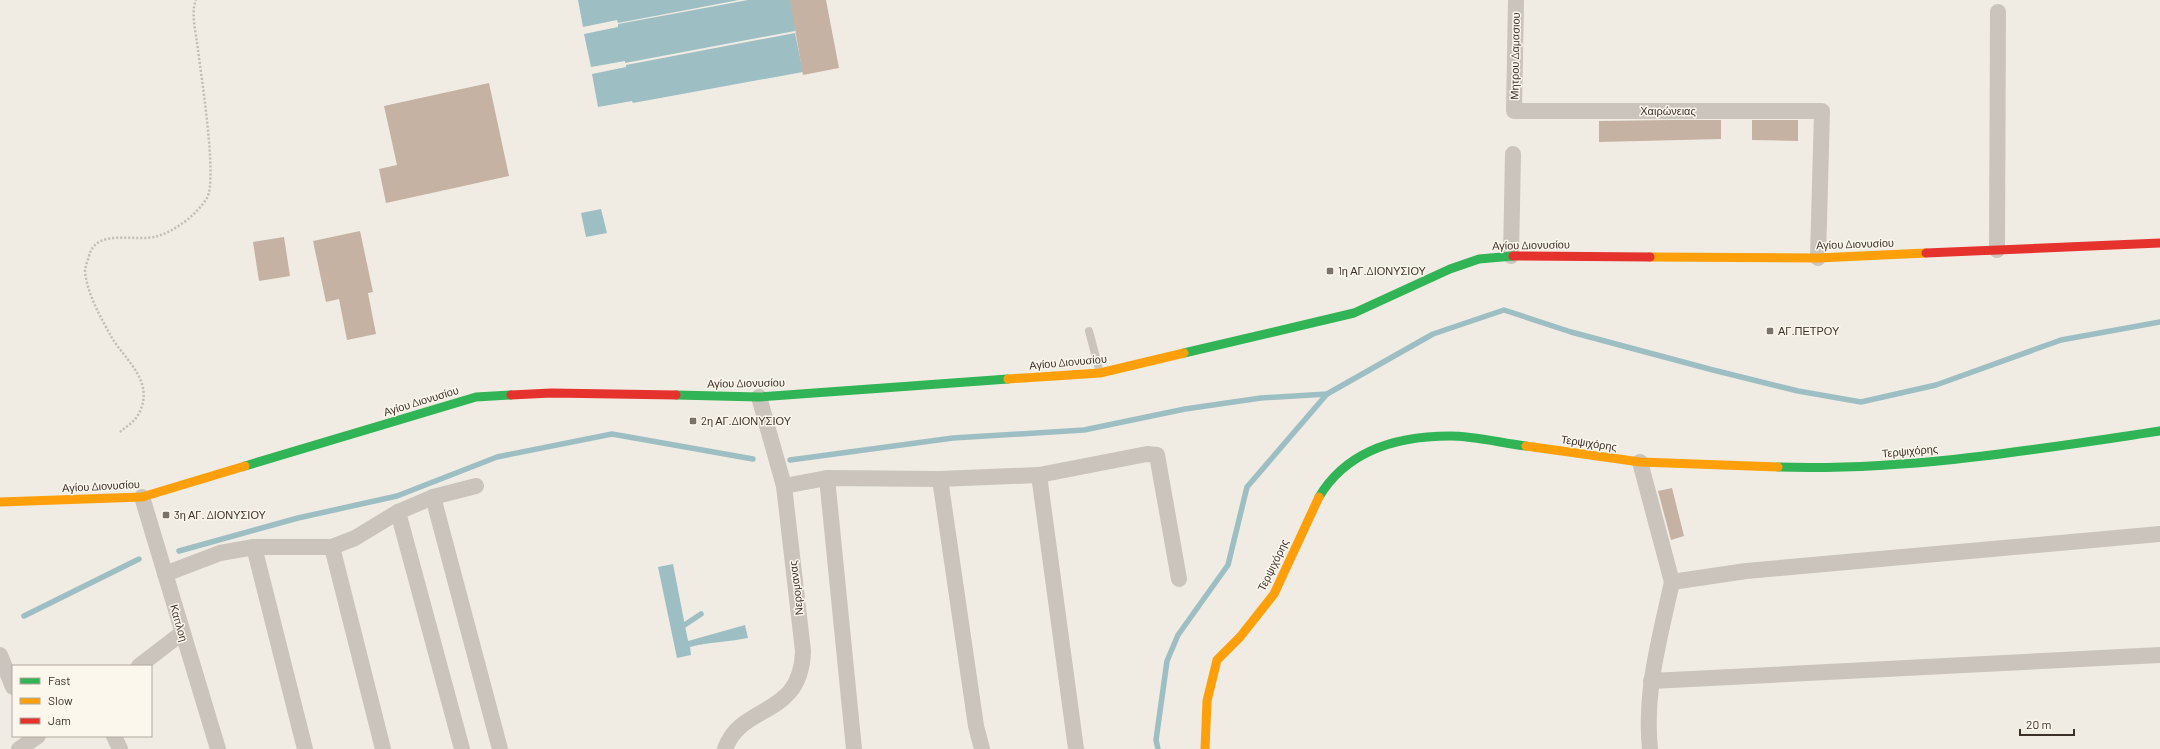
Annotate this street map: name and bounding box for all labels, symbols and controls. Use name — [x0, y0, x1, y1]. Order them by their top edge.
street label: Μητρου Δαμασιου — [1507, 12, 1522, 100]
street label: Χαιρώνειας — [1640, 104, 1696, 117]
street label: Αγίου Διονυσίου — [1816, 236, 1894, 251]
street label: Αγίου Διονυσίου — [1492, 237, 1570, 252]
place label: 1η ΑΓ.ΔΙΟΝΥΣΙΟΥ — [1338, 264, 1427, 277]
marker: 1η ΑΓ.ΔΙΟΝΥΣΙΟΥ — [1325, 266, 1335, 276]
place label: ΑΓ.ΠΕΤΡΟΥ — [1778, 324, 1840, 337]
marker: ΑΓ.ΠΕΤΡΟΥ — [1765, 326, 1775, 336]
street label: Αγίου Διονυσίου — [1029, 352, 1107, 371]
street label: Αγίου Διονυσίου — [707, 375, 785, 390]
street label: Αγίου Διονυσίου — [382, 383, 460, 418]
place label: 2η ΑΓ.ΔΙΟΝΥΣΙΟΥ — [701, 414, 792, 427]
marker: 2η ΑΓ.ΔΙΟΝΥΣΙΟΥ — [688, 416, 698, 426]
street label: Τερψιχόρης — [1560, 432, 1618, 453]
street label: Τερψιχόρης — [1881, 442, 1939, 459]
street label: Αγίου Διονυσίου — [62, 477, 140, 494]
place label: 3η ΑΓ. ΔΙΟΝΥΣΙΟΥ — [174, 508, 267, 521]
marker: 3η ΑΓ. ΔΙΟΝΥΣΙΟΥ — [161, 510, 171, 520]
street label: Τερψιχόρης — [1254, 537, 1291, 593]
street label: Νερομανας — [786, 560, 805, 616]
street label: Καπλοη — [168, 603, 191, 643]
legend — [12, 665, 152, 737]
text: Fast — [48, 673, 71, 687]
text: Slow — [48, 693, 73, 707]
scale bar — [2020, 711, 2074, 737]
text: Jam — [48, 713, 71, 727]
text: 20 m — [2026, 717, 2052, 731]

